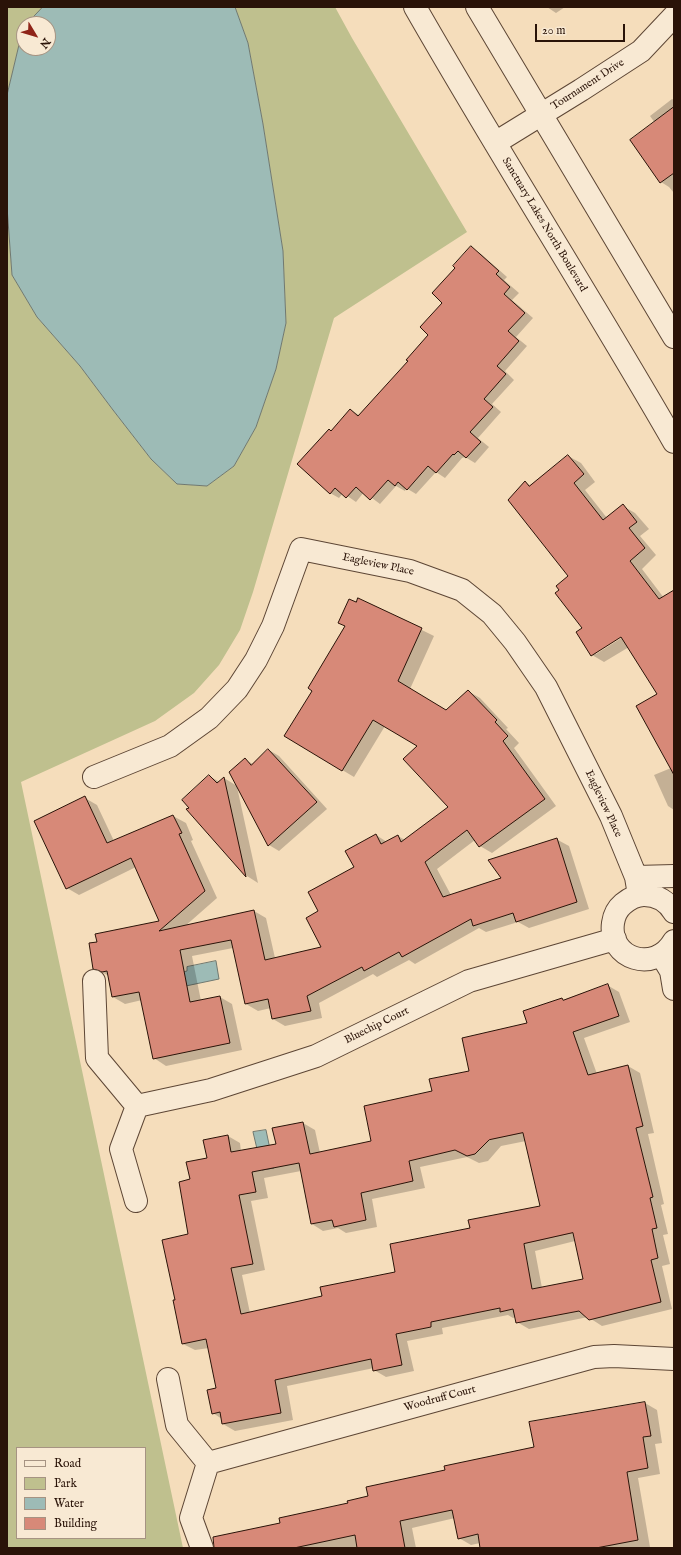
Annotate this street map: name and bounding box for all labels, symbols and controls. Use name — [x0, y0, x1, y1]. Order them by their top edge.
north arrow — [16, 16, 56, 56]
scale bar — [537, 16, 627, 42]
text: 20 m — [542, 23, 565, 38]
text: N — [36, 35, 53, 51]
street label: Tournament Drive — [549, 56, 627, 114]
street label: Sanctuary Lakes North Boulevard — [499, 155, 589, 295]
street label: Eagleview Place — [341, 551, 415, 579]
street label: Eagleview Place — [582, 768, 624, 840]
street label: Bluechip Court — [343, 1005, 411, 1047]
street label: Woodruff Court — [403, 1383, 477, 1415]
legend — [16, 1447, 146, 1539]
text: Road — [54, 1456, 81, 1471]
text: Park — [54, 1476, 77, 1491]
text: Water — [54, 1496, 84, 1511]
text: Building — [54, 1516, 97, 1531]

